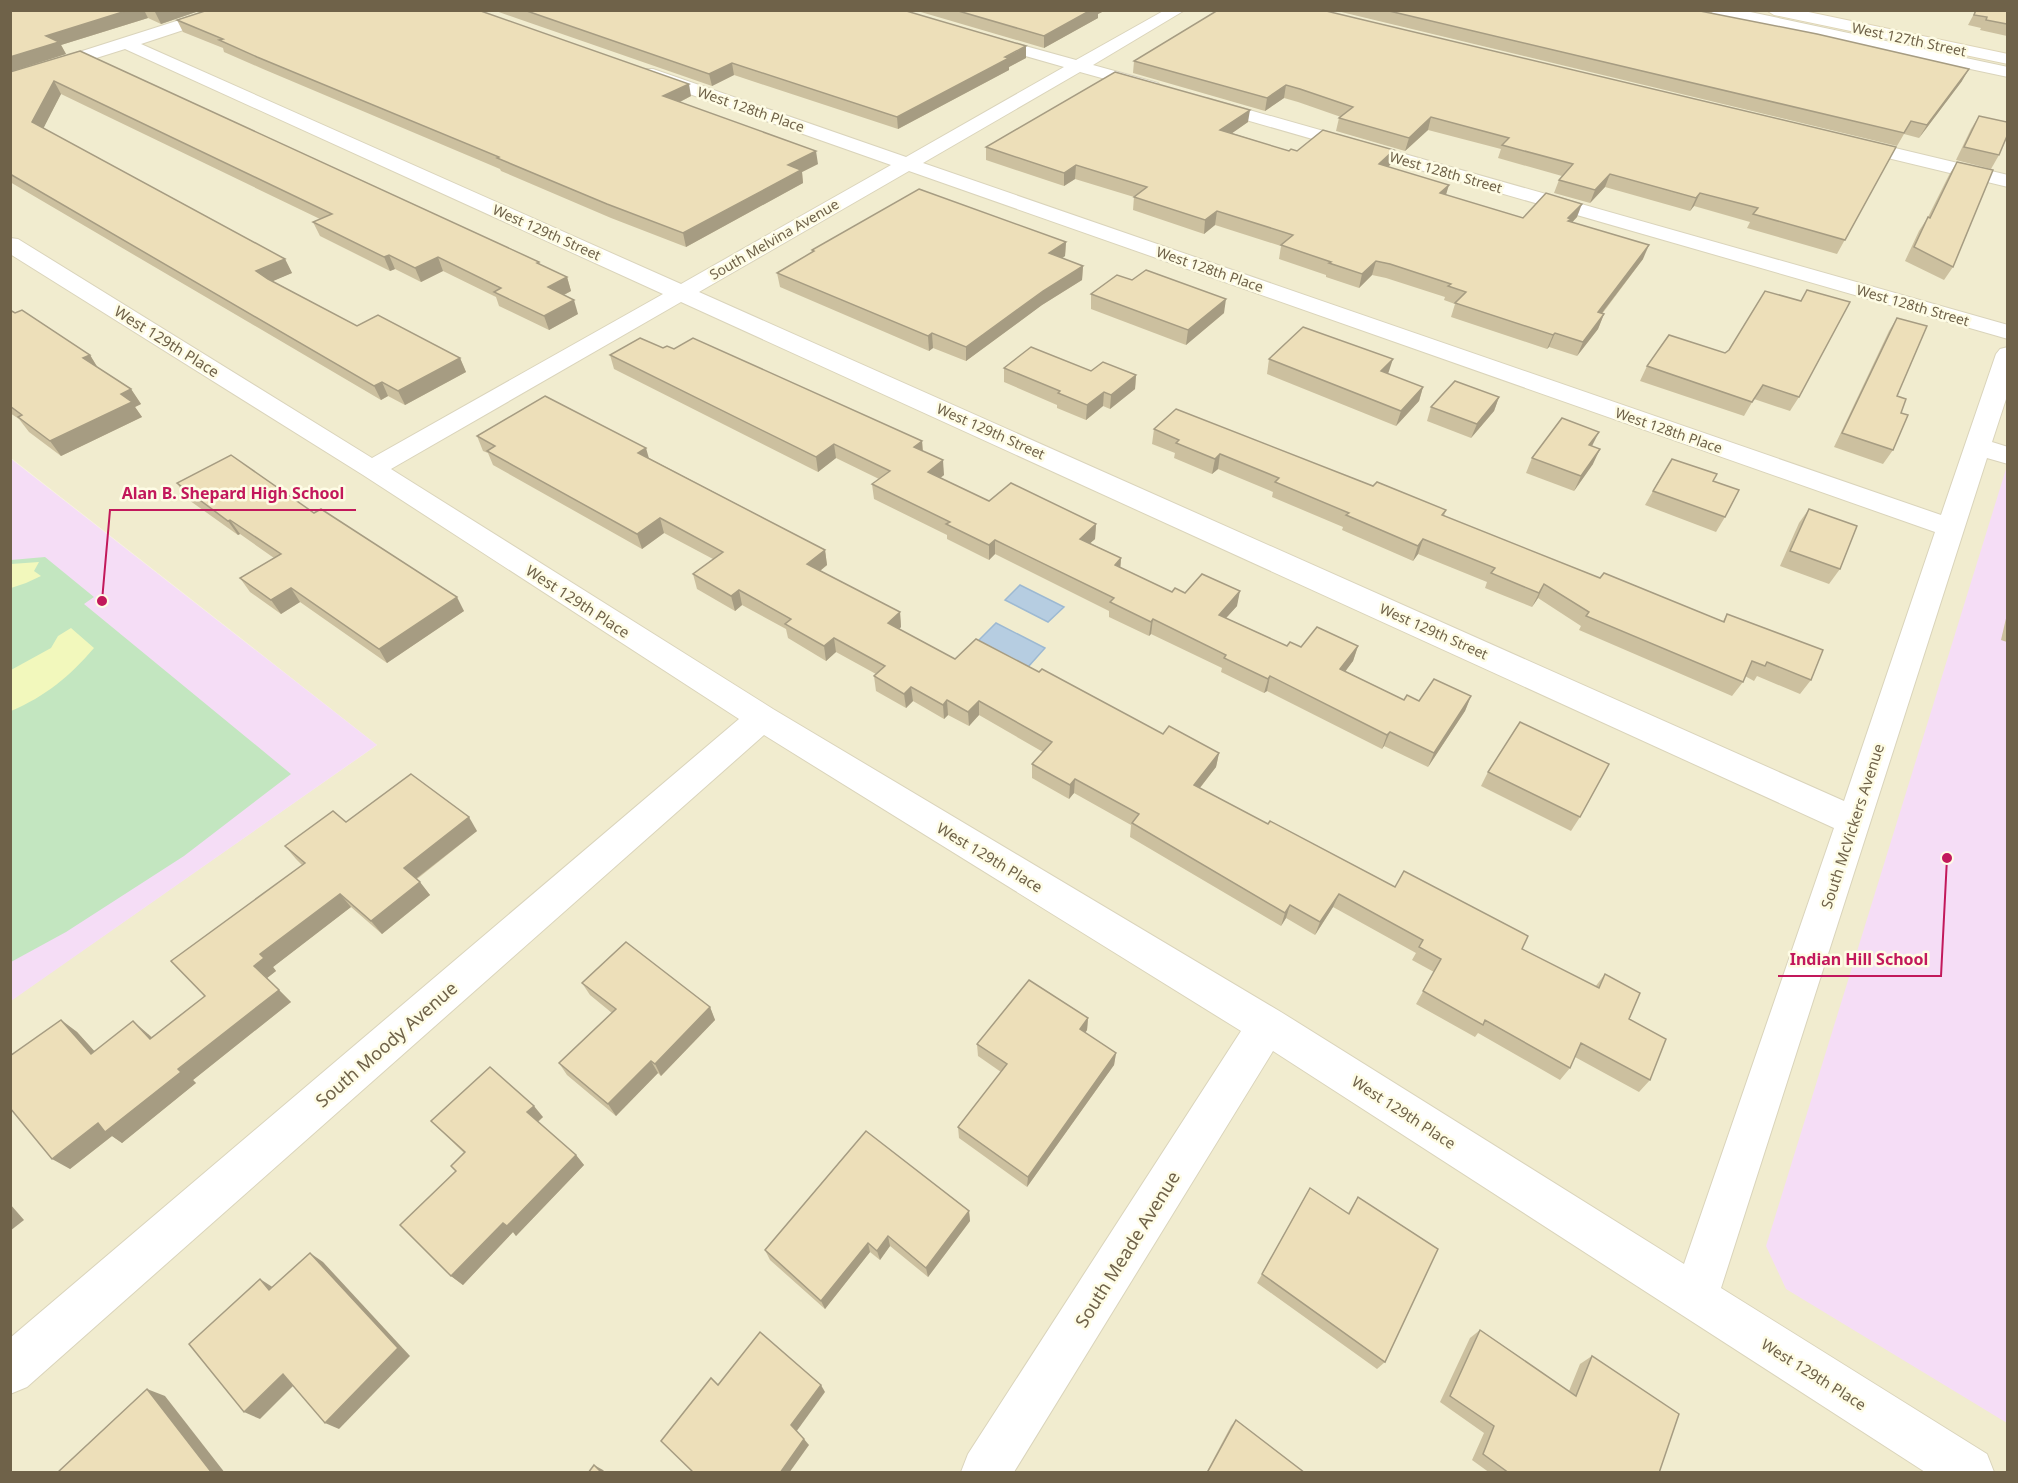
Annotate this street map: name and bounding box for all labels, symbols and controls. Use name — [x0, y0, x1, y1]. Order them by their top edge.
street label: West 127th Street — [1850, 18, 1968, 60]
street label: West 128th Place — [695, 82, 807, 136]
street label: West 128th Street — [1387, 147, 1505, 197]
street label: South Melvina Avenue — [706, 194, 842, 284]
street label: West 129th Street — [490, 200, 604, 264]
street label: West 128th Place — [1154, 242, 1266, 296]
street label: West 128th Street — [1854, 280, 1972, 330]
street label: West 129th Place — [111, 301, 223, 381]
street label: West 129th Street — [934, 399, 1048, 463]
street label: West 128th Place — [1613, 403, 1725, 457]
callout: Alan B. Shepard High School — [110, 476, 356, 510]
text: Alan B. Shepard High School — [122, 482, 344, 504]
street label: West 129th Place — [522, 560, 634, 642]
street label: West 129th Street — [1377, 599, 1491, 663]
street label: South McVickers Avenue — [1816, 741, 1888, 911]
street label: West 129th Place — [933, 818, 1047, 896]
callout: Indian Hill School — [1778, 942, 1941, 976]
text: Indian Hill School — [1790, 948, 1928, 970]
street label: South Moody Avenue — [310, 976, 462, 1112]
street label: West 129th Place — [1348, 1071, 1460, 1153]
street label: South Meade Avenue — [1069, 1166, 1185, 1332]
street label: West 129th Place — [1758, 1334, 1870, 1414]

